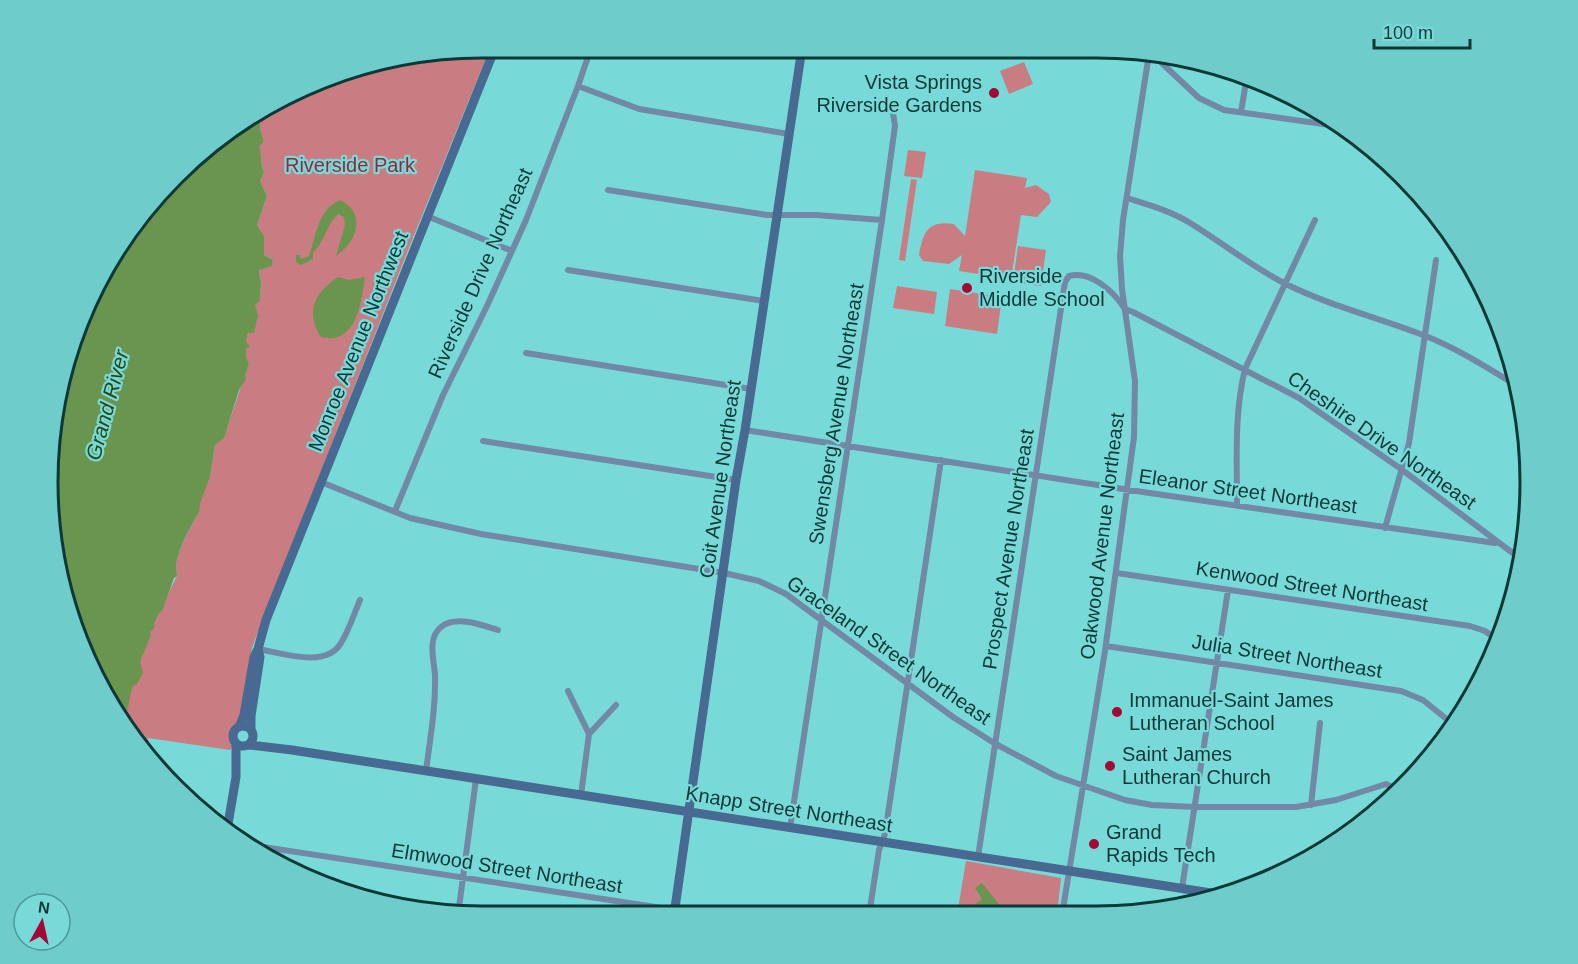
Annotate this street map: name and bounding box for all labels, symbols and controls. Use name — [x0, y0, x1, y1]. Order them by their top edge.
scale bar — [1374, 12, 1470, 50]
text: 100 m — [1383, 23, 1433, 43]
place label: Vista Springs Riverside Gardens — [816, 71, 982, 116]
marker: Vista Springs Riverside Gardens — [987, 86, 1001, 100]
park label: Riverside Park — [285, 154, 416, 176]
street label: Riverside Drive Northeast — [424, 164, 537, 382]
street label: Monroe Avenue Northwest — [304, 227, 412, 454]
place label: Riverside Middle School — [979, 265, 1105, 310]
street label: Swensberg Avenue Northeast — [804, 281, 868, 546]
marker: Riverside Middle School — [960, 281, 974, 295]
water label: Grand River — [81, 346, 133, 463]
street label: Cheshire Drive Northeast — [1284, 367, 1481, 514]
street label: Coit Avenue Northeast — [695, 378, 745, 579]
street label: Oakwood Avenue Northeast — [1076, 411, 1128, 661]
street label: Prospect Avenue Northeast — [978, 427, 1038, 671]
street label: Eleanor Street Northeast — [1137, 465, 1359, 517]
street label: Kenwood Street Northeast — [1194, 557, 1430, 615]
street label: Graceland Street Northeast — [783, 571, 995, 729]
street label: Julia Street Northeast — [1190, 630, 1384, 682]
place label: Immanuel-Saint James Lutheran School — [1129, 689, 1334, 734]
marker: Immanuel-Saint James Lutheran School — [1110, 705, 1124, 719]
place label: Saint James Lutheran Church — [1122, 743, 1271, 788]
marker: Saint James Lutheran Church — [1103, 759, 1117, 773]
street label: Knapp Street Northeast — [684, 782, 894, 836]
place label: Grand Rapids Tech — [1106, 821, 1216, 866]
marker: Grand Rapids Tech — [1087, 837, 1101, 851]
street label: Elmwood Street Northeast — [390, 839, 624, 897]
north arrow — [12, 892, 72, 952]
text: N — [37, 898, 51, 917]

